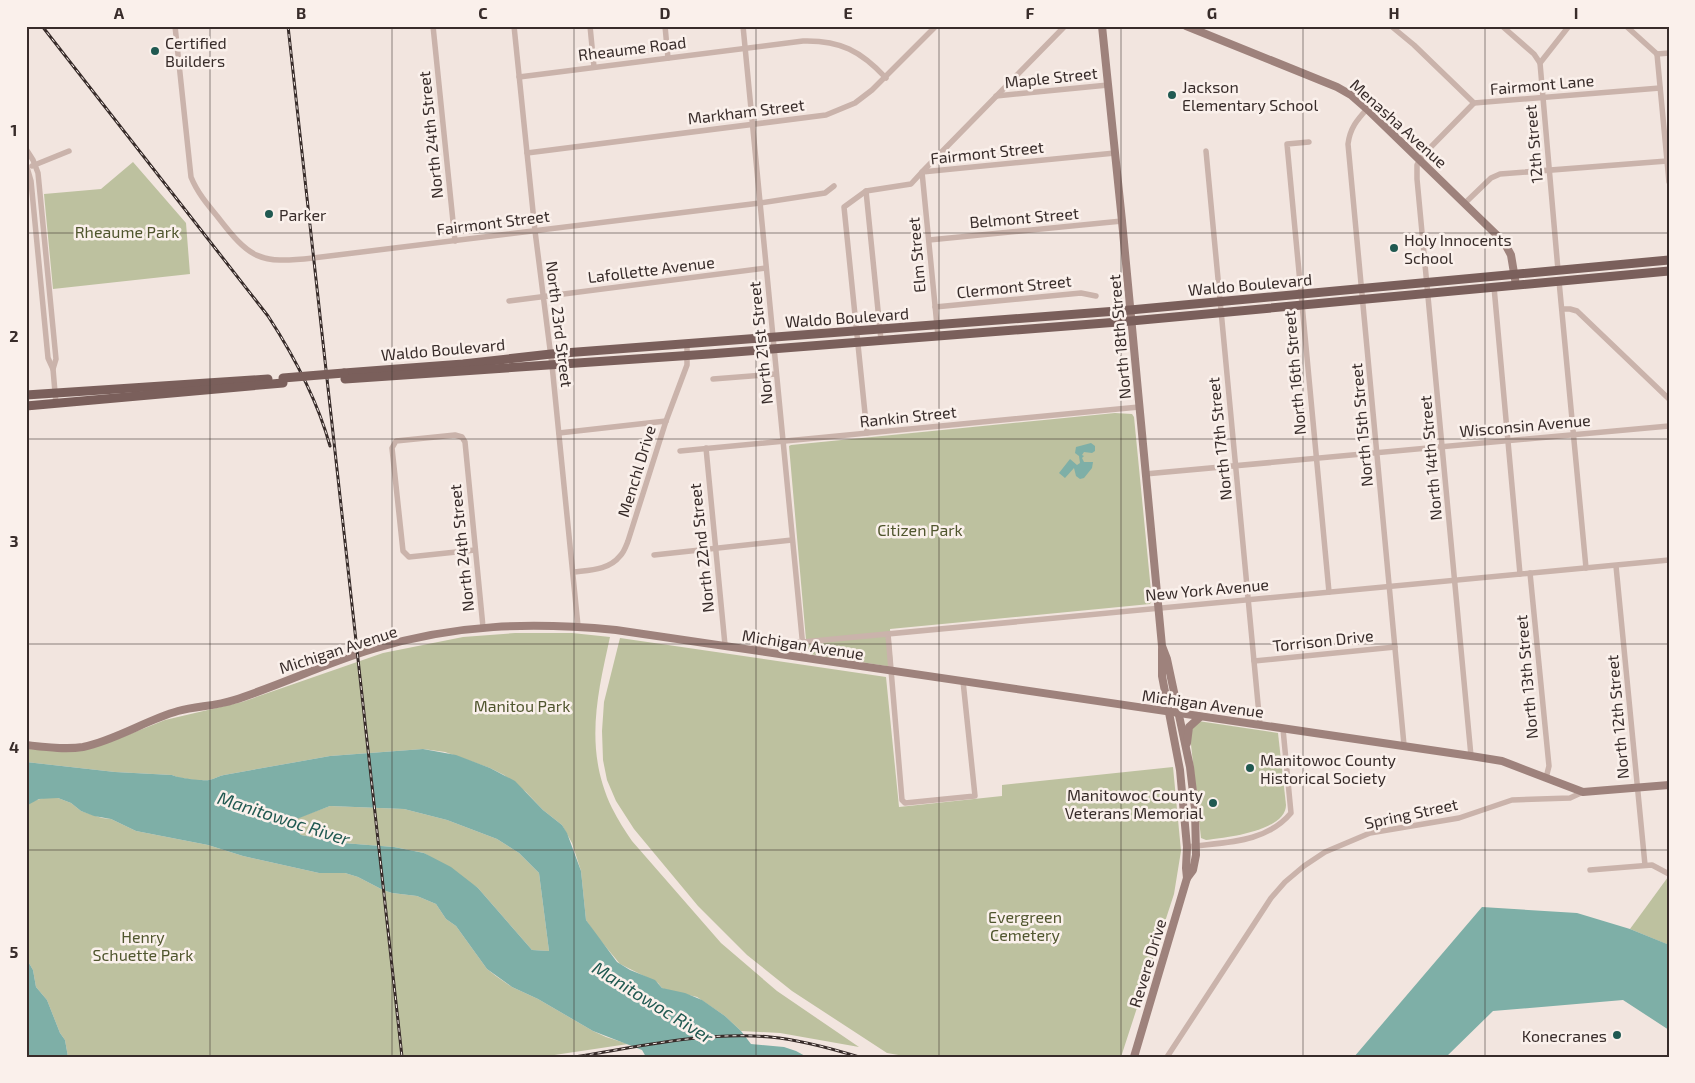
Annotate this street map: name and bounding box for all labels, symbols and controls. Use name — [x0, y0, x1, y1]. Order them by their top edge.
text: A — [114, 3, 125, 22]
text: B — [296, 3, 306, 22]
text: C — [478, 3, 488, 22]
text: D — [660, 3, 671, 22]
text: E — [843, 3, 853, 22]
text: F — [1026, 3, 1035, 22]
text: G — [1207, 3, 1217, 22]
text: H — [1388, 3, 1400, 22]
text: I — [1574, 3, 1578, 22]
street label: Rheaume Road — [577, 32, 687, 64]
place label: Certified Builders — [165, 33, 227, 70]
marker: Certified Builders — [149, 45, 161, 57]
street label: Maple Street — [1004, 63, 1098, 91]
street label: North 24th Street — [414, 70, 446, 200]
street label: Fairmont Lane — [1489, 70, 1595, 98]
street label: Menasha Avenue — [1347, 75, 1451, 171]
place label: Jackson Elementary School — [1182, 77, 1318, 114]
marker: Jackson Elementary School — [1166, 89, 1178, 101]
street label: Markham Street — [687, 94, 805, 128]
street label: 12th Street — [1520, 104, 1546, 184]
text: 1 — [11, 120, 17, 139]
street label: Fairmont Street — [929, 137, 1045, 167]
street label: Belmont Street — [968, 203, 1080, 231]
place label: Parker — [279, 205, 327, 224]
street label: Fairmont Street — [435, 206, 551, 238]
marker: Parker — [263, 208, 275, 220]
street label: Elm Street — [903, 216, 929, 294]
park label: Rheaume Park — [75, 222, 179, 241]
place label: Holy Innocents School — [1404, 230, 1512, 267]
marker: Holy Innocents School — [1388, 242, 1400, 254]
street label: Lafollette Avenue — [586, 252, 716, 286]
street label: North 23rd Street — [543, 260, 577, 388]
street label: Waldo Boulevard — [1187, 269, 1313, 299]
street label: Clermont Street — [956, 271, 1072, 301]
street label: North 18th Street — [1104, 274, 1134, 400]
street label: North 21st Street — [744, 281, 776, 405]
street label: Waldo Boulevard — [784, 303, 910, 331]
street label: North 16th Street — [1279, 310, 1309, 436]
text: 2 — [9, 326, 19, 345]
street label: Waldo Boulevard — [380, 334, 506, 364]
street label: North 15th Street — [1346, 362, 1376, 488]
street label: North 17th Street — [1203, 376, 1235, 502]
street label: North 14th Street — [1415, 395, 1445, 521]
street label: Rankin Street — [859, 401, 957, 431]
street label: Wisconsin Avenue — [1459, 410, 1591, 440]
street label: Menchl Drive — [613, 423, 659, 519]
street label: North 22nd Street — [685, 482, 717, 614]
street label: North 24th Street — [445, 483, 477, 613]
park label: Citizen Park — [877, 520, 963, 539]
text: 3 — [9, 531, 19, 550]
street label: New York Avenue — [1144, 574, 1270, 604]
street label: North 13th Street — [1511, 614, 1541, 740]
street label: Michigan Avenue — [277, 621, 399, 677]
street label: Michigan Avenue — [741, 625, 865, 663]
street label: Torrison Drive — [1272, 625, 1374, 655]
street label: North 12th Street — [1602, 654, 1632, 780]
street label: Michigan Avenue — [1141, 685, 1265, 721]
park label: Manitou Park — [474, 696, 570, 715]
text: 4 — [9, 737, 19, 756]
place label: Manitowoc County Historical Society — [1260, 750, 1397, 787]
marker: Manitowoc County Historical Society — [1244, 762, 1256, 774]
place label: Manitowoc County Veterans Memorial — [1065, 785, 1204, 822]
water label: Manitowoc River — [215, 786, 354, 850]
street label: Spring Street — [1363, 794, 1459, 832]
marker: Manitowoc County Veterans Memorial — [1207, 797, 1219, 809]
park label: Evergreen Cemetery — [988, 907, 1062, 944]
street label: Revere Drive — [1125, 916, 1169, 1010]
park label: Henry Schuette Park — [93, 927, 193, 964]
text: 5 — [10, 942, 19, 961]
water label: Manitowoc River — [589, 956, 718, 1048]
place label: Konecranes — [1522, 1026, 1607, 1045]
marker: Konecranes — [1611, 1029, 1623, 1041]

